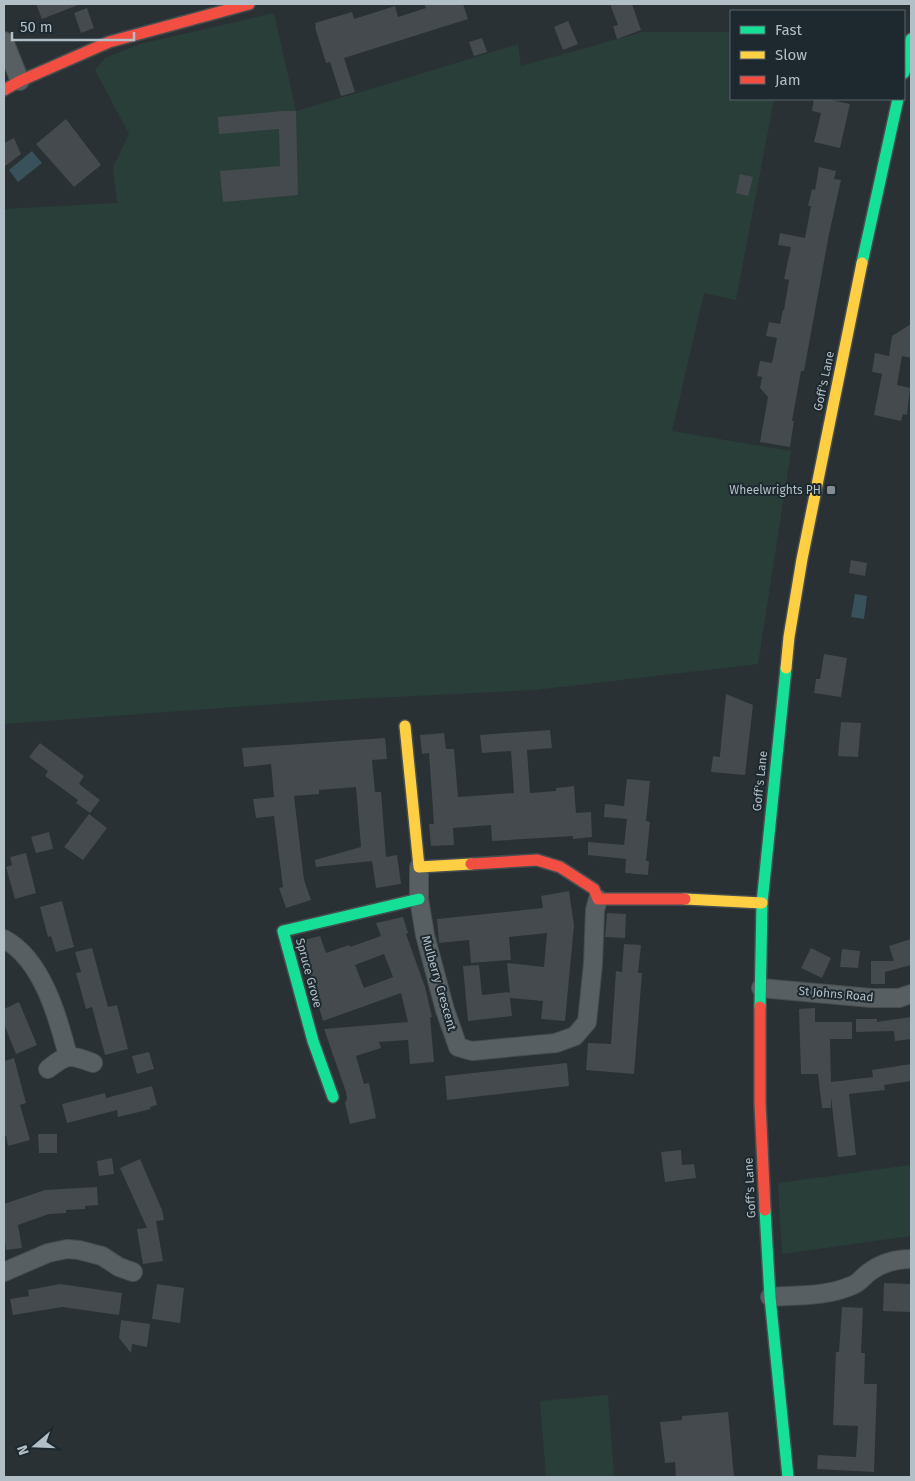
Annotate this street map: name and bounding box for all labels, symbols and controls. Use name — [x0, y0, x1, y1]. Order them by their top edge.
scale bar — [12, 10, 135, 42]
legend — [730, 10, 905, 100]
text: 50 m — [20, 18, 53, 36]
text: Fast — [775, 21, 802, 39]
text: Slow — [775, 46, 807, 64]
text: Jam — [775, 71, 801, 89]
street label: Goff's Lane — [811, 350, 837, 412]
place label: Wheelwrights PH — [729, 483, 821, 497]
marker: Wheelwrights PH — [825, 484, 837, 496]
street label: Goff's Lane — [750, 750, 770, 812]
street label: Mulberry Crescent — [419, 934, 459, 1033]
street label: Spruce Grove — [293, 937, 325, 1009]
street label: St Johns Road — [798, 984, 874, 1004]
street label: Goff's Lane — [741, 1157, 759, 1219]
north arrow — [10, 1421, 60, 1471]
text: N — [14, 1443, 33, 1457]

